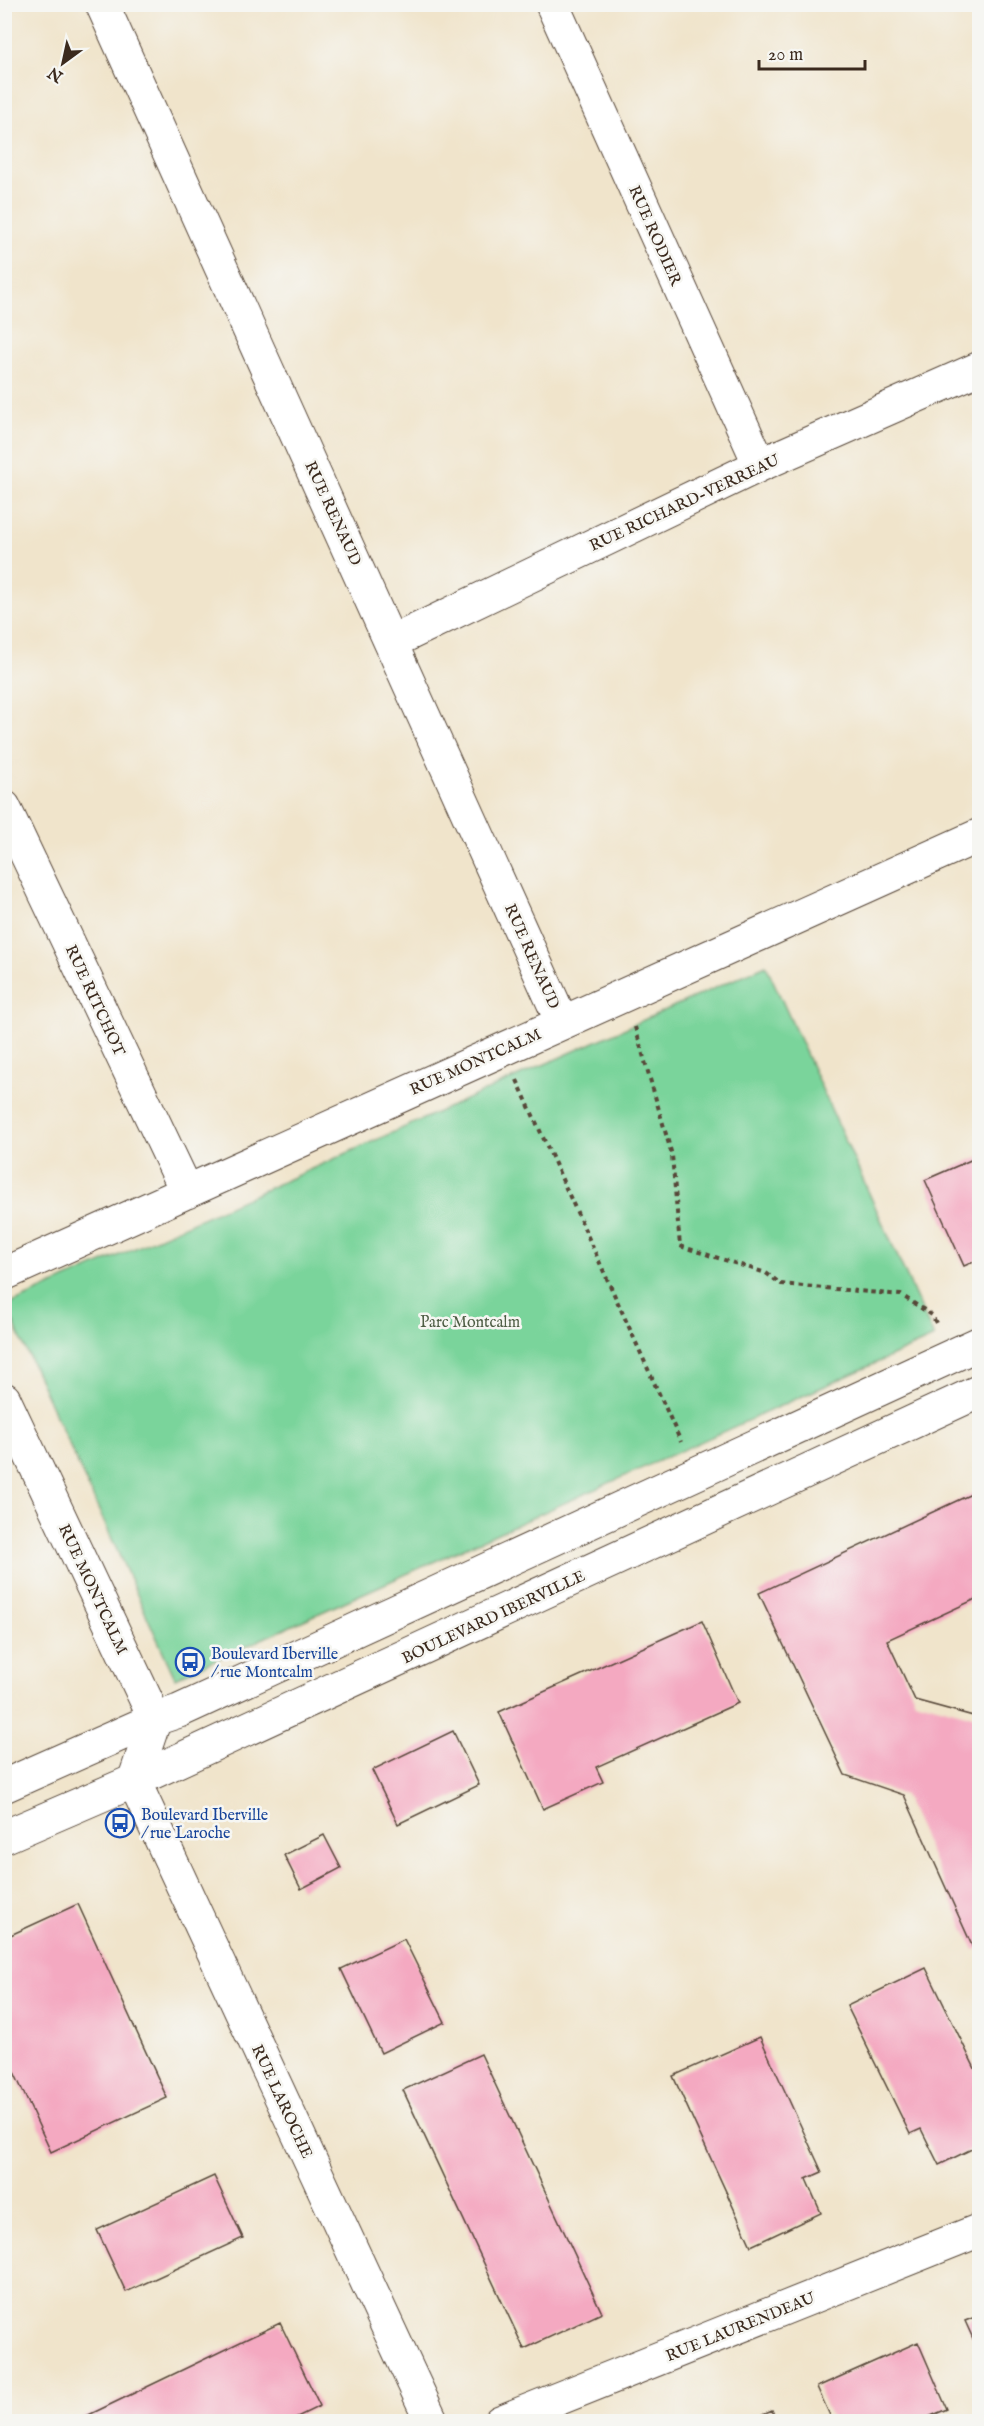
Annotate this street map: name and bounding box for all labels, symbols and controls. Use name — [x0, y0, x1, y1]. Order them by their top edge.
north arrow — [33, 33, 93, 93]
scale bar — [759, 33, 866, 71]
text: 20 m — [768, 44, 803, 67]
text: N — [45, 62, 68, 87]
street label: RUE RODIER — [623, 183, 686, 290]
street label: RUE RICHARD-VERREAU — [587, 451, 783, 557]
street label: RUE RENAUD — [299, 458, 365, 569]
street label: RUE RENAUD — [499, 901, 563, 1013]
street label: RUE RITCHOT — [60, 942, 129, 1060]
street label: RUE MONTCALM — [407, 1025, 545, 1101]
park label: Parc Montcalm — [420, 1313, 520, 1333]
street label: RUE MONTCALM — [53, 1521, 131, 1658]
street label: BOULEVARD IBERVILLE — [399, 1567, 589, 1669]
place label: Boulevard Iberville / rue Montcalm — [211, 1645, 338, 1683]
bus stop icon: Boulevard Iberville / rue Montcalm — [174, 1646, 206, 1678]
place label: Boulevard Iberville / rue Laroche — [141, 1806, 268, 1844]
bus stop icon: Boulevard Iberville / rue Laroche — [104, 1807, 136, 1839]
street label: RUE LAROCHE — [246, 2042, 316, 2162]
street label: RUE LAURENDEAU — [663, 2289, 819, 2367]

